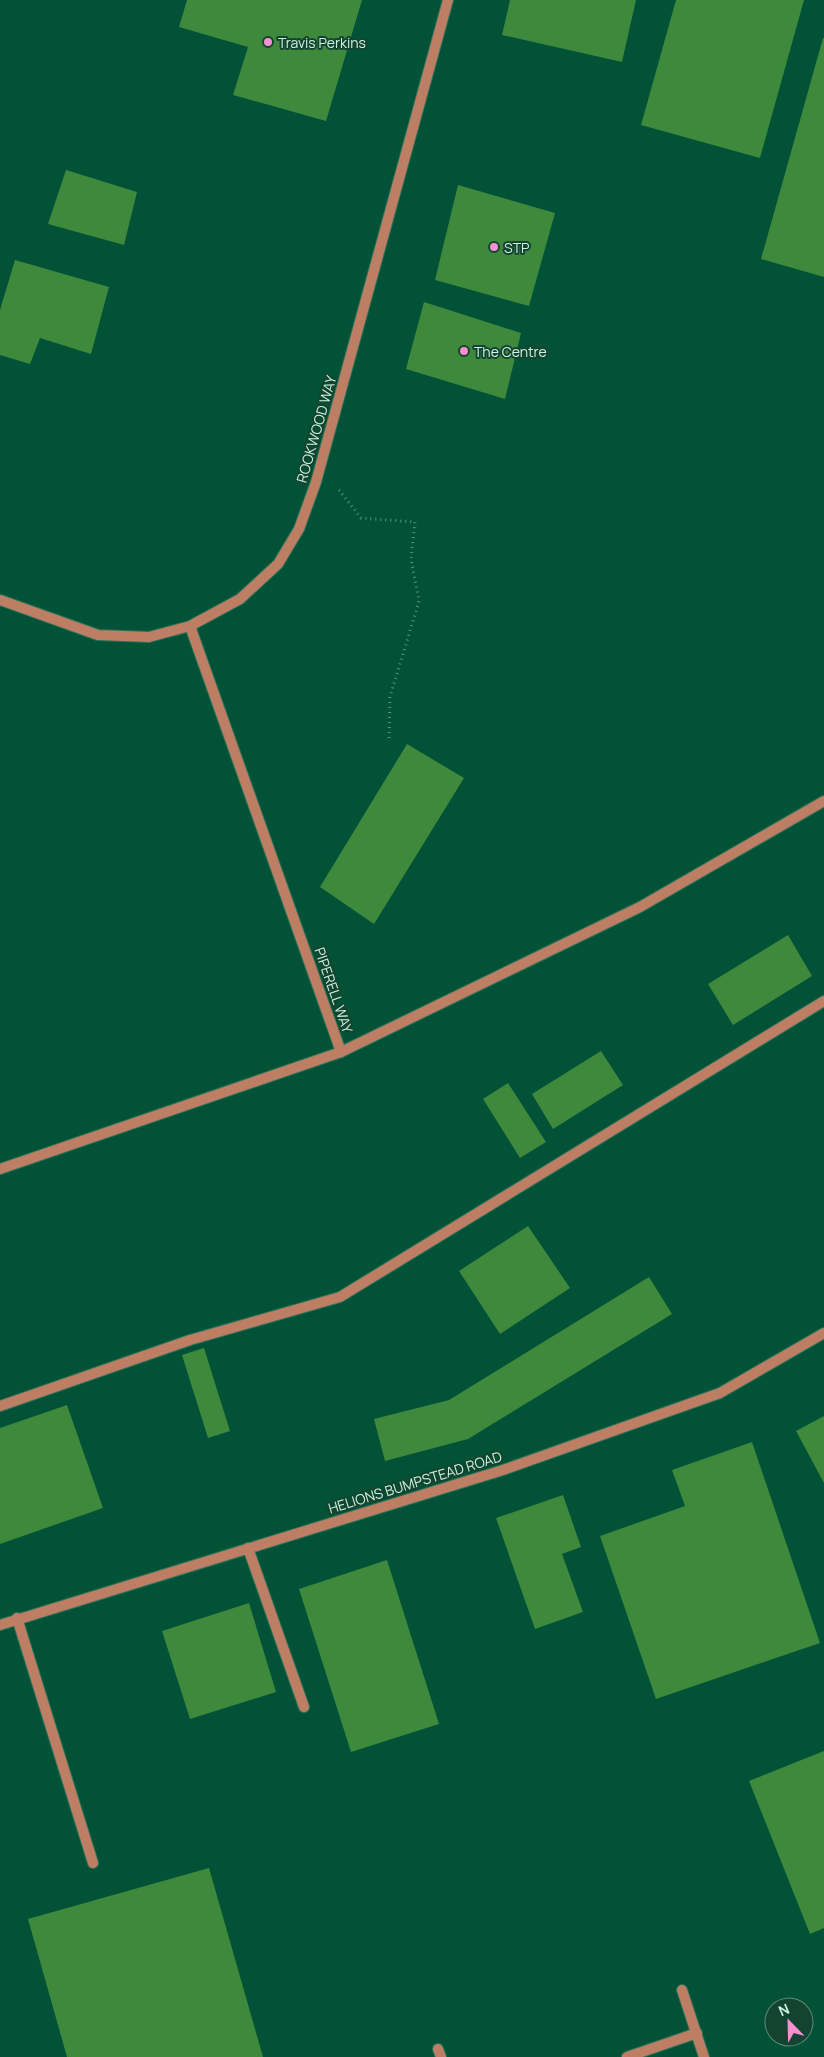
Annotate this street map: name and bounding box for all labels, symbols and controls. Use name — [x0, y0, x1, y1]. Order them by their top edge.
place label: Travis Perkins — [278, 33, 366, 52]
marker: Travis Perkins — [262, 36, 274, 48]
place label: STP — [504, 238, 530, 257]
marker: STP — [488, 241, 500, 253]
place label: The Centre — [474, 342, 547, 361]
marker: The Centre — [458, 345, 470, 357]
street label: ROOKWOOD WAY — [292, 373, 340, 485]
street label: PIPERELL WAY — [310, 945, 358, 1036]
street label: HELIONS BUMPSTEAD ROAD — [326, 1446, 504, 1518]
north arrow — [764, 1997, 814, 2047]
text: N — [775, 1999, 792, 2020]

